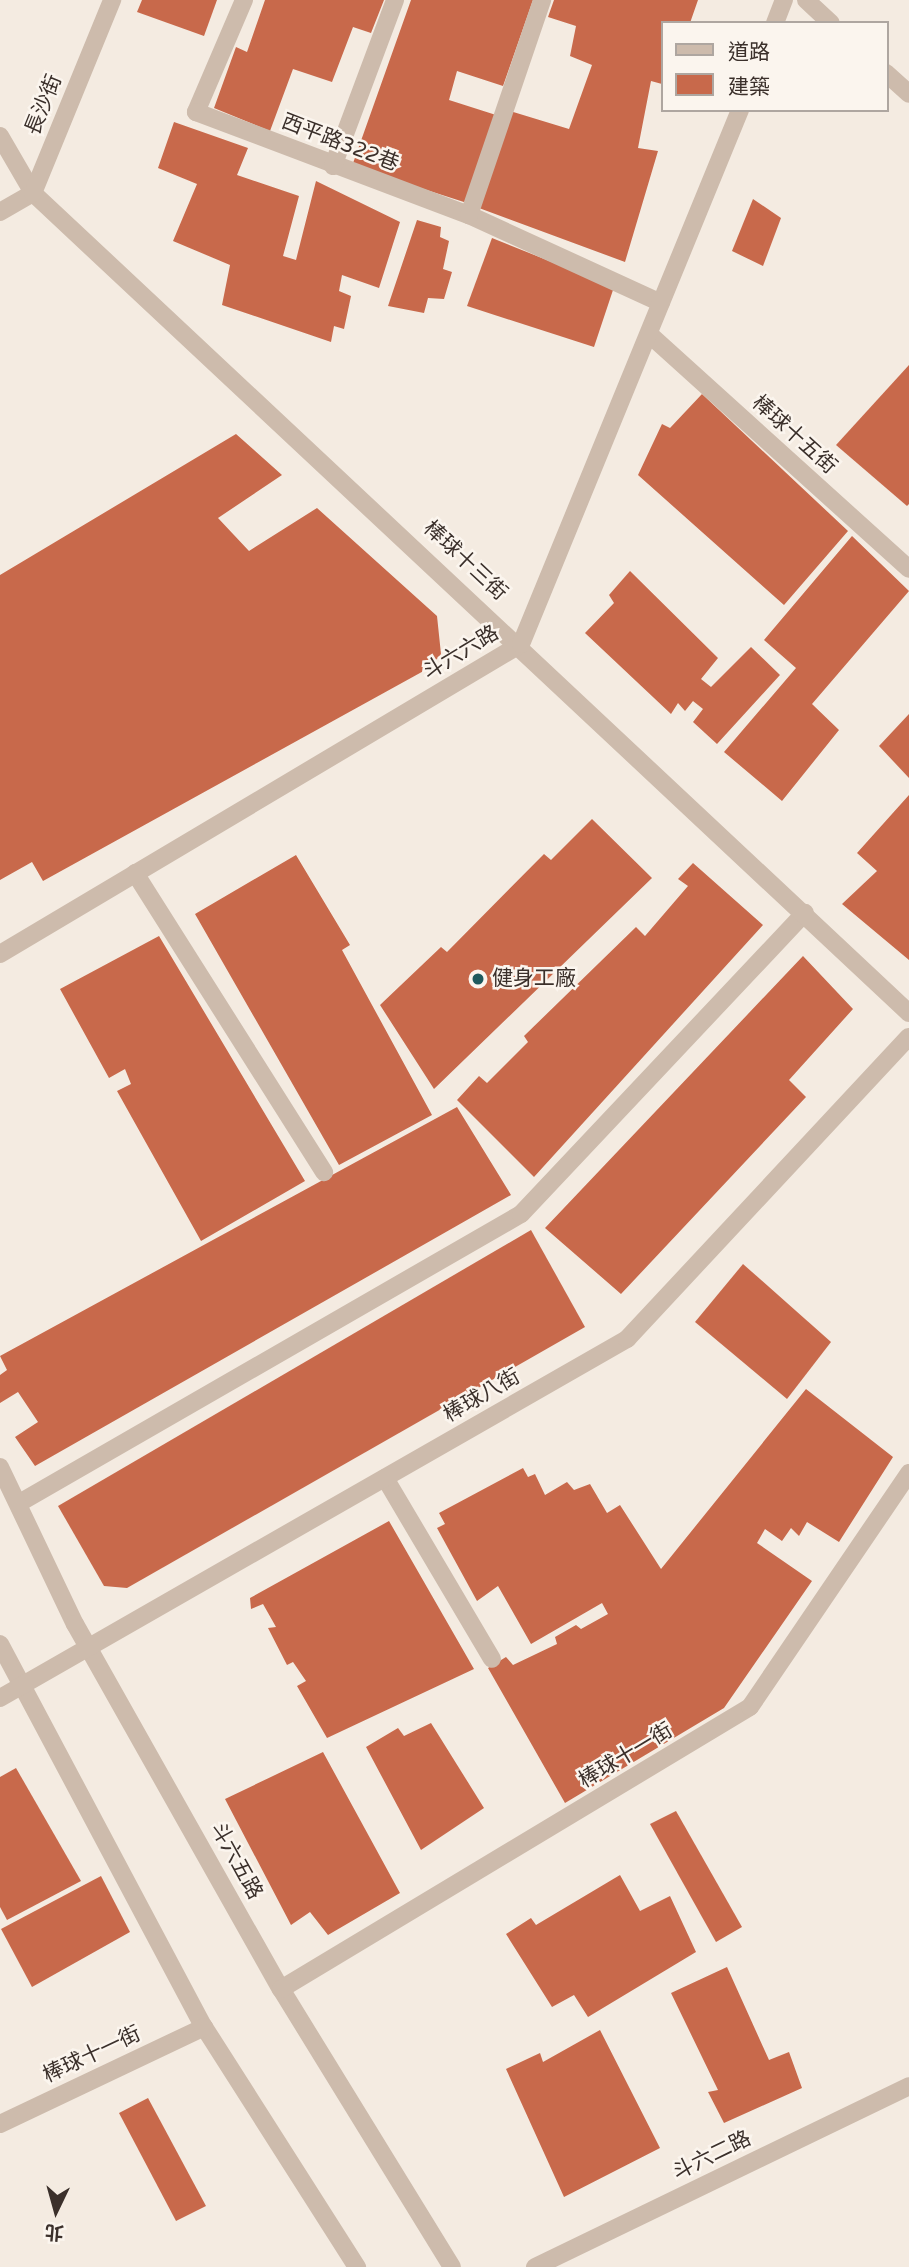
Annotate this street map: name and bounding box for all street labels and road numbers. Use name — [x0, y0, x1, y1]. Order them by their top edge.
street label: 長沙街 — [21, 71, 67, 139]
street label: 西平路322巷 — [278, 109, 402, 177]
street label: 棒球十五街 — [747, 391, 841, 479]
street label: 棒球十三街 — [418, 516, 512, 606]
street label: 斗六六路 — [419, 621, 503, 685]
street label: 棒球八街 — [439, 1364, 525, 1428]
street label: 棒球十一街 — [575, 1718, 677, 1794]
street label: 斗六五路 — [205, 1818, 267, 1904]
street label: 棒球十一街 — [39, 2021, 145, 2089]
street label: 斗六二路 — [669, 2126, 755, 2186]

